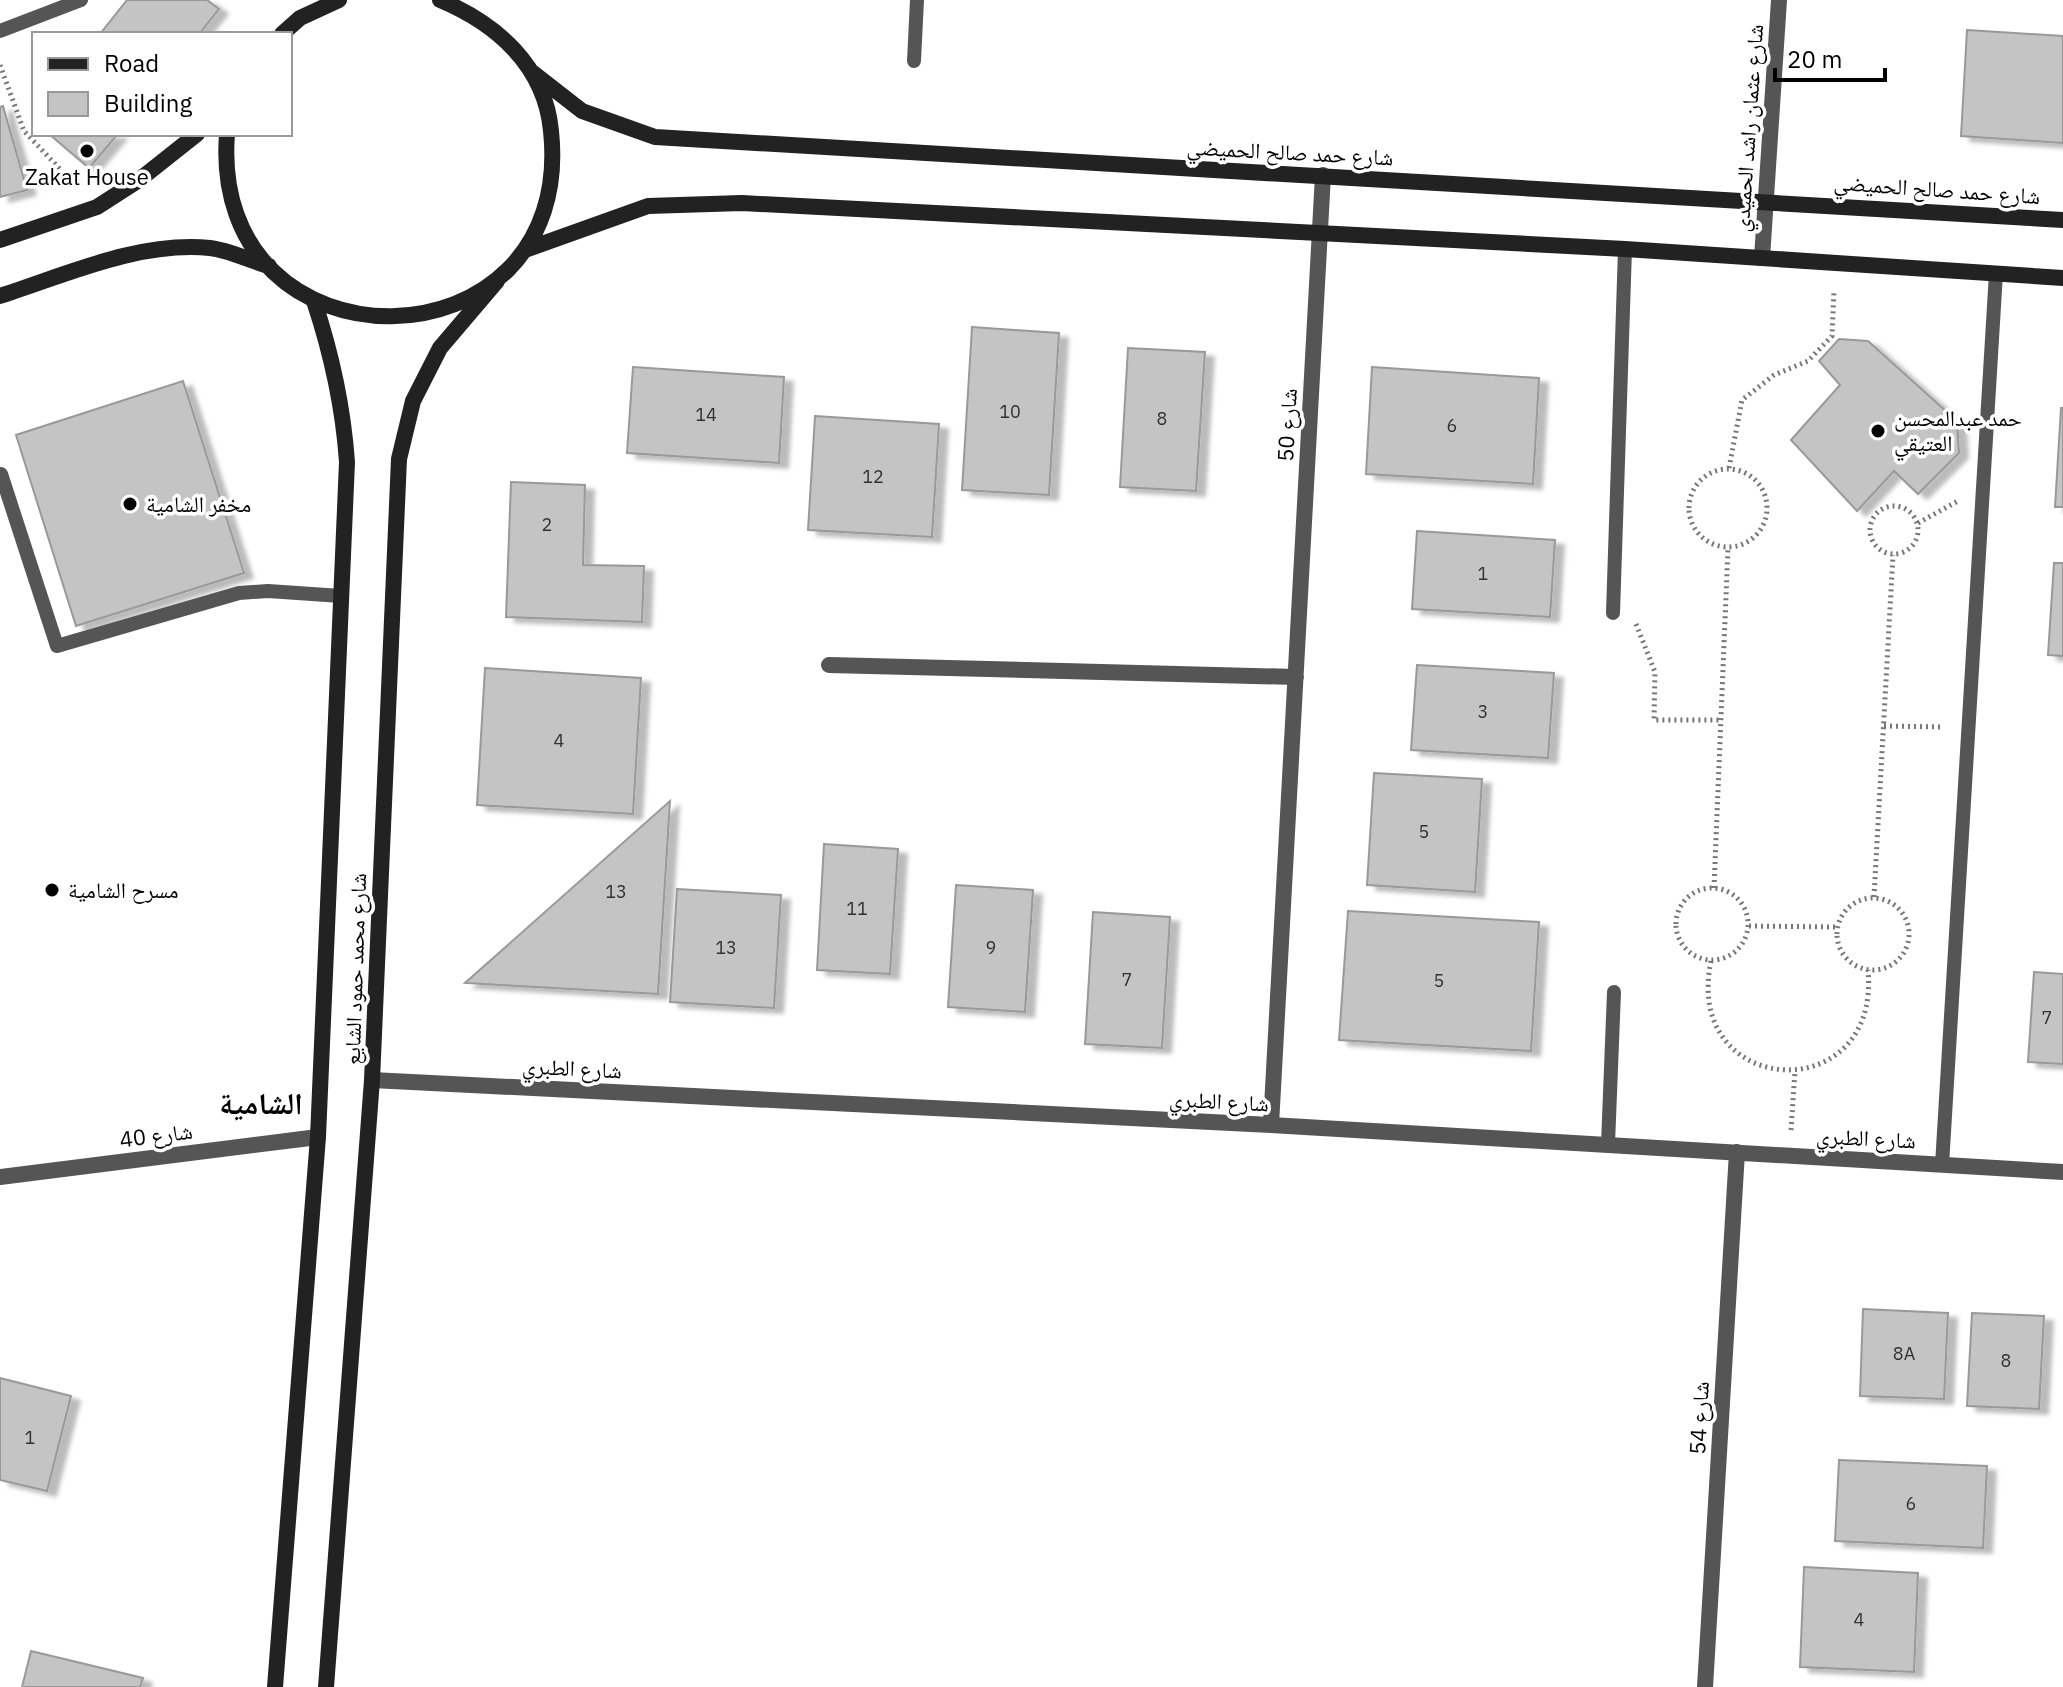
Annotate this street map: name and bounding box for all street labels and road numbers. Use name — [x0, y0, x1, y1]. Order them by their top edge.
street label: شارع عثمان راشد الحميدي — [1726, 23, 1773, 233]
street label: شارع حمد صالح الحميضي — [1186, 132, 1394, 175]
street label: شارع حمد صالح الحميضي — [1833, 167, 2041, 214]
street label: شارع 50 — [1270, 388, 1303, 462]
street label: شارع محمد حمود الشايع — [337, 872, 372, 1066]
street label: شارع الطبري — [521, 1050, 623, 1088]
street label: شارع الطبري — [1168, 1083, 1270, 1121]
street label: شارع 40 — [118, 1116, 194, 1153]
street label: شارع الطبري — [1815, 1120, 1917, 1158]
street label: شارع 54 — [1682, 1381, 1715, 1455]

